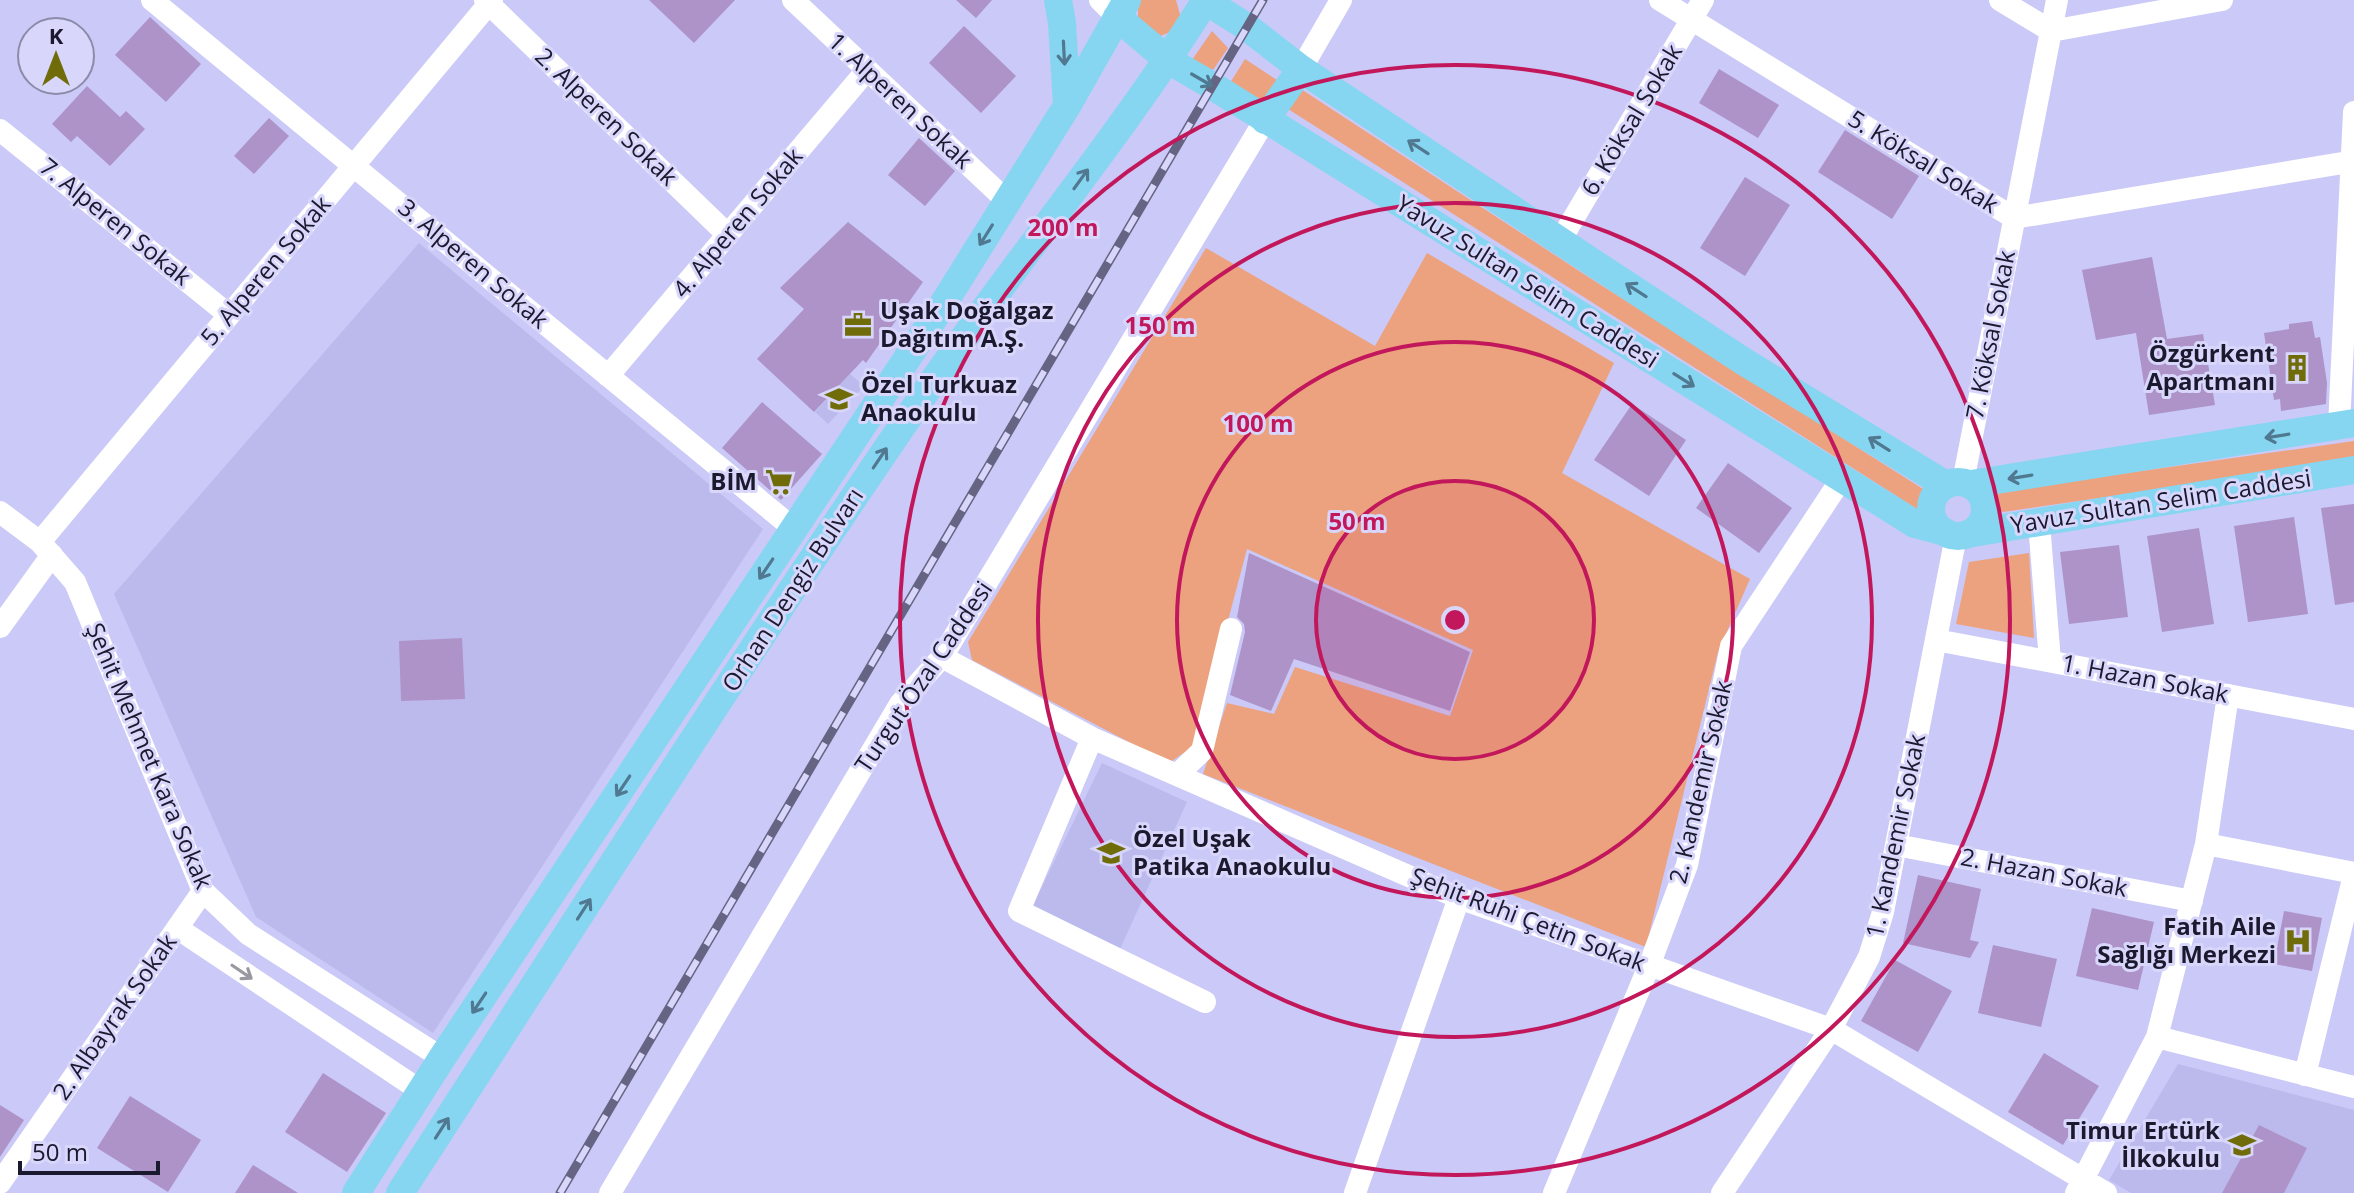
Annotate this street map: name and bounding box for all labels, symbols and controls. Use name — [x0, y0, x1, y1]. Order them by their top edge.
north arrow — [16, 16, 96, 96]
text: K — [49, 20, 64, 50]
street label: 1. Alperen Sokak — [822, 24, 981, 176]
street label: 6. Köksal Sokak — [1572, 37, 1689, 201]
street label: 2. Alperen Sokak — [529, 39, 686, 193]
one-way arrow — [1057, 39, 1072, 66]
one-way arrow — [1190, 72, 1213, 88]
street label: 5. Köksal Sokak — [1842, 101, 2005, 220]
one-way arrow — [1408, 139, 1430, 156]
street label: 4. Alperen Sokak — [664, 140, 810, 304]
street label: 7. Alperen Sokak — [33, 149, 199, 292]
one-way arrow — [1072, 168, 1089, 190]
street label: Yavuz Sultan Selim Caddesi — [1390, 186, 1665, 375]
street label: 5. Alperen Sokak — [192, 188, 338, 352]
street label: 3. Alperen Sokak — [392, 190, 556, 336]
text: 200 m — [1028, 210, 1098, 243]
one-way arrow — [978, 224, 995, 246]
street label: 7. Köksal Sokak — [1957, 247, 2022, 422]
one-way arrow — [1625, 282, 1647, 299]
place label: Uşak Doğalgaz Dağıtım A.Ş. — [880, 293, 1053, 354]
text: 150 m — [1125, 308, 1195, 341]
office icon: Uşak Doğalgaz Dağıtım A.Ş. — [843, 310, 873, 340]
place label: Özgürkent Apartmanı — [2146, 336, 2275, 397]
building icon: Özgürkent Apartmanı — [2282, 353, 2312, 383]
place label: Özel Turkuaz Anaokulu — [861, 367, 1017, 428]
one-way arrow — [1672, 372, 1695, 388]
school or university icon: Özel Turkuaz Anaokulu — [824, 384, 854, 414]
text: 100 m — [1223, 406, 1293, 439]
one-way arrow — [2265, 429, 2290, 444]
one-way arrow — [1868, 436, 1891, 452]
one-way arrow — [872, 447, 888, 470]
street label: Yavuz Sultan Selim Caddesi — [2008, 460, 2313, 541]
place label: BİM — [710, 464, 757, 497]
supermarket icon: BİM — [764, 467, 794, 497]
one-way arrow — [2008, 470, 2033, 485]
street label: Orhan Dengiz Bulvarı — [713, 481, 870, 698]
text: 50 m — [1328, 504, 1386, 537]
one-way arrow — [758, 558, 774, 580]
street label: Turgut Özal Caddesi — [846, 574, 999, 778]
centre of rings — [1441, 606, 1469, 634]
street label: Şehit Mehmet Kara Sokak — [79, 617, 222, 894]
street label: 1. Hazan Sokak — [2059, 645, 2232, 710]
street label: 2. Kandemir Sokak — [1660, 676, 1739, 887]
street label: 1. Kandemir Sokak — [1857, 730, 1932, 941]
one-way arrow — [614, 774, 630, 797]
place label: Özel Uşak Patika Anaokulu — [1133, 821, 1331, 882]
school or university icon: Özel Uşak Patika Anaokulu — [1096, 838, 1126, 868]
street label: 2. Hazan Sokak — [1958, 839, 2131, 904]
street label: Şehit Ruhi Çetin Sokak — [1406, 859, 1651, 979]
one-way arrow — [576, 899, 592, 921]
place label: Fatih Aile Sağlığı Merkezi — [2097, 909, 2276, 970]
street label: 2. Albayrak Sokak — [44, 926, 184, 1106]
hospital icon: Fatih Aile Sağlığı Merkezi — [2283, 926, 2313, 956]
one-way arrow — [230, 964, 253, 980]
one-way arrow — [471, 991, 487, 1013]
place label: Timur Ertürk İlkokulu — [2066, 1113, 2220, 1174]
one-way arrow — [434, 1117, 451, 1139]
scale bar — [20, 1125, 158, 1175]
school or university icon: Timur Ertürk İlkokulu — [2227, 1130, 2257, 1160]
text: 50 m — [32, 1135, 88, 1168]

